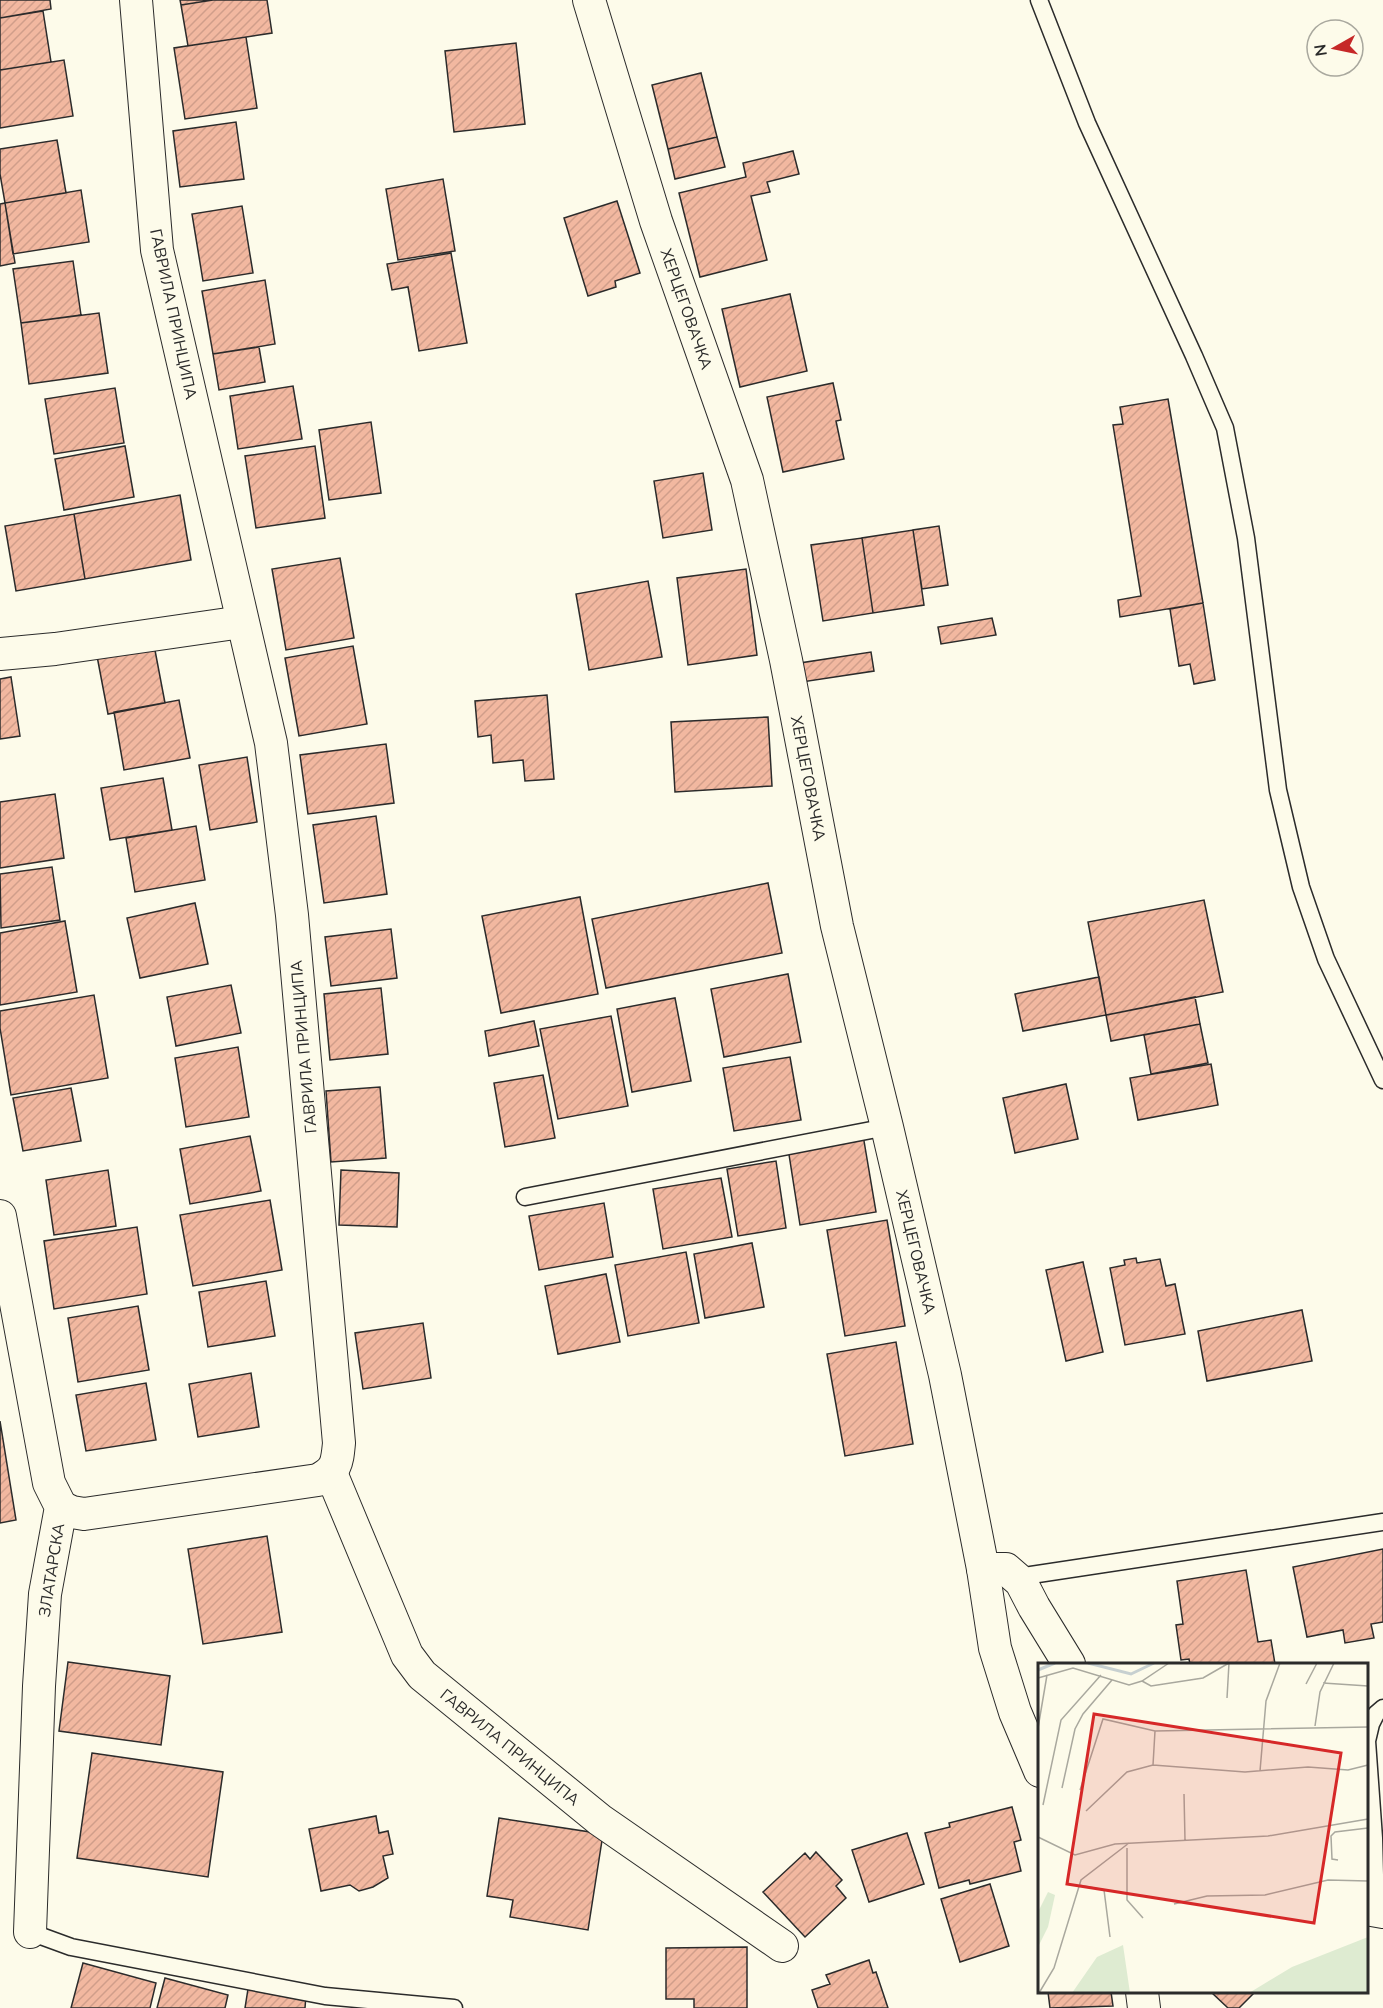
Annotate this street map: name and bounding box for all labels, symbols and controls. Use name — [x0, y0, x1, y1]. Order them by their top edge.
north arrow — [1305, 18, 1365, 78]
text: N — [1309, 43, 1333, 58]
street label: ГАВРИЛА ПРИНЦИПА — [144, 227, 202, 402]
street label: ХЕРЦЕГОВАЧКА — [655, 246, 717, 373]
street label: ХЕРЦЕГОВАЧКА — [785, 714, 830, 843]
street label: ГАВРИЛА ПРИНЦИПА — [285, 959, 323, 1134]
street label: ХЕРЦЕГОВАЧКА — [890, 1188, 940, 1317]
street label: ЗЛАТАРСКА — [34, 1521, 70, 1619]
inset map — [1038, 1663, 1368, 1993]
street label: ГАВРИЛА ПРИНЦИПА — [435, 1684, 584, 1811]

